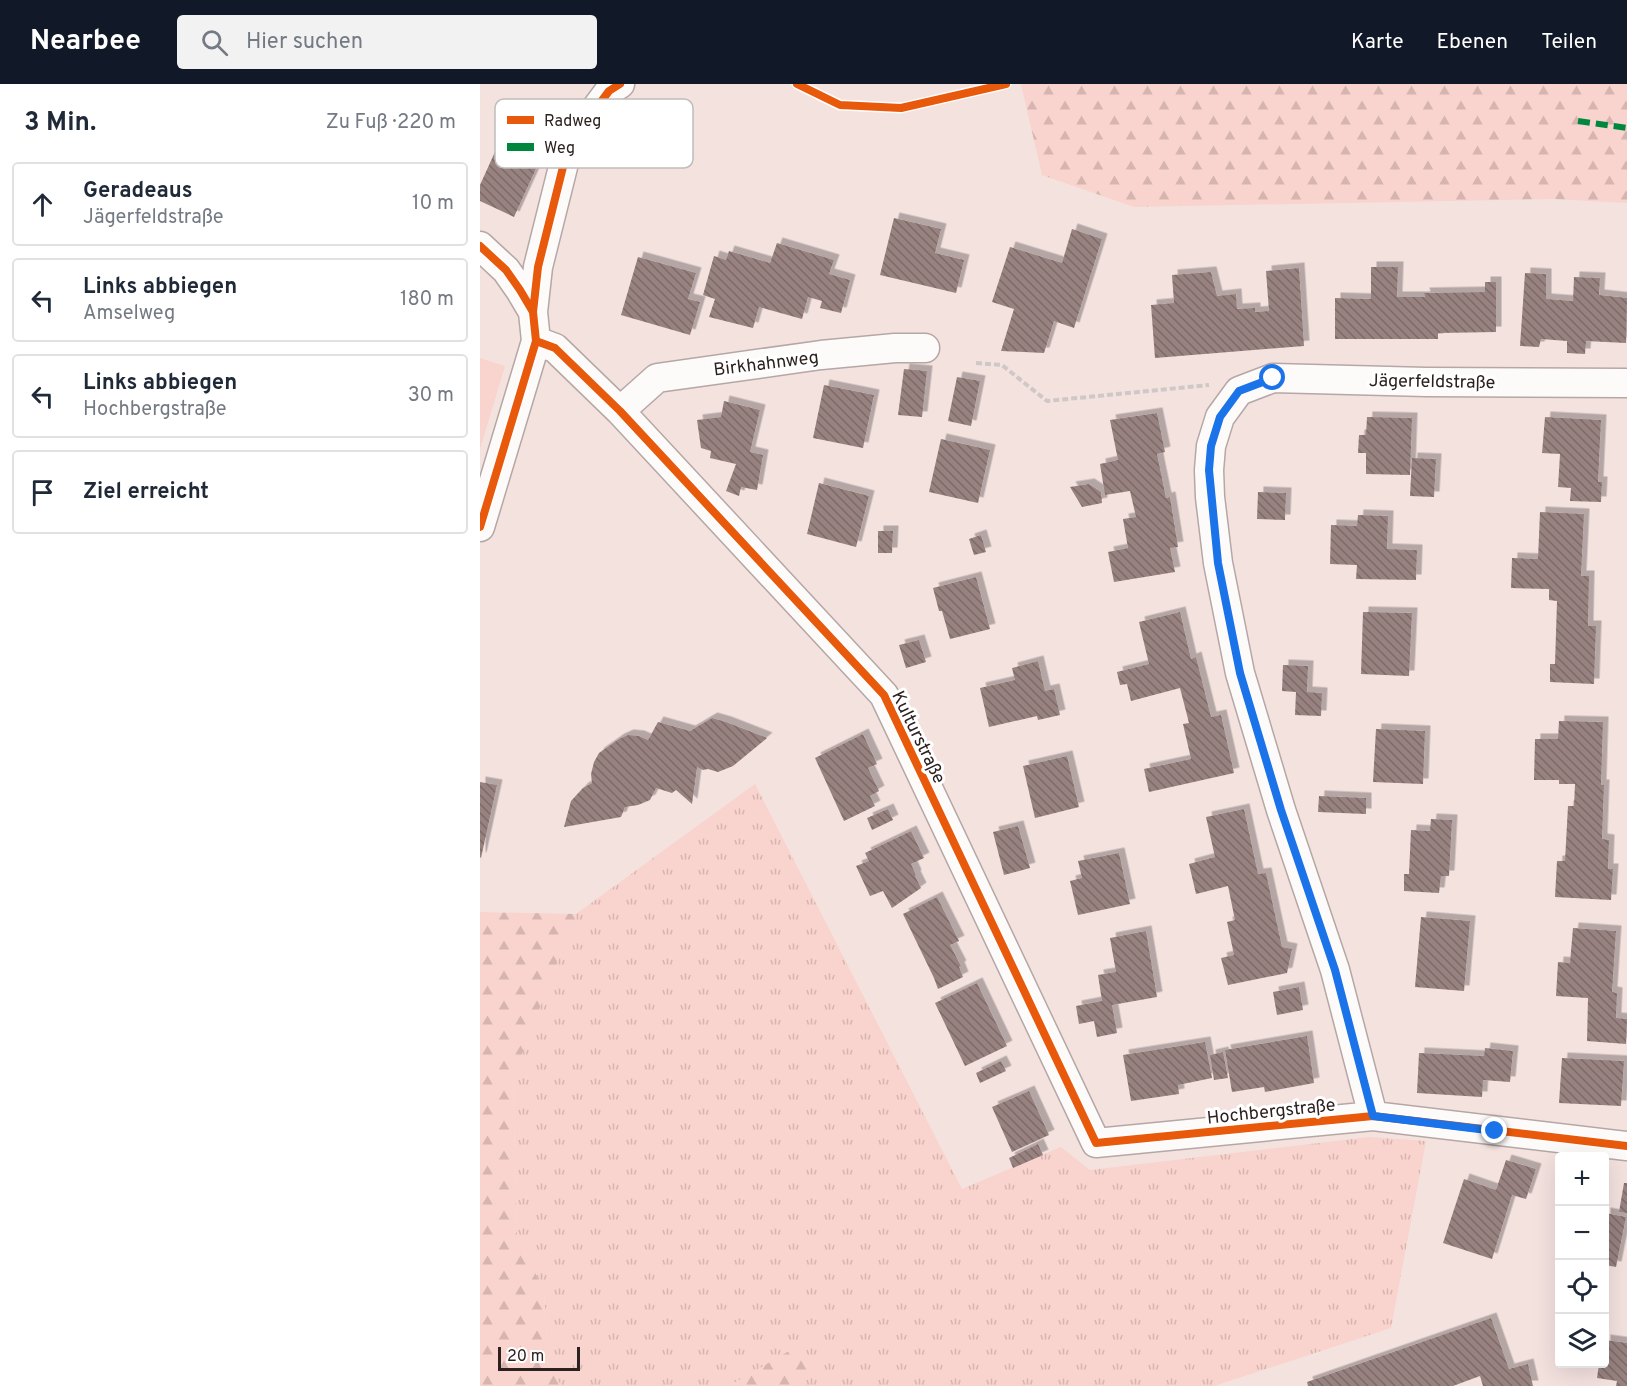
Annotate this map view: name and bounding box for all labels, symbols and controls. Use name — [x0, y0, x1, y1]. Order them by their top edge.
search box — [177, 15, 597, 69]
text: Nearbee — [30, 24, 141, 60]
icon: search — [198, 26, 231, 59]
text: Hier suchen — [246, 29, 363, 56]
text: Karte — [1351, 29, 1403, 56]
text: Ebenen — [1436, 29, 1508, 56]
text: Teilen — [1541, 29, 1597, 56]
legend — [495, 99, 693, 168]
text: 3 Min. — [24, 107, 96, 140]
text: Zu Fuß · 220 m — [326, 110, 456, 136]
text: Radweg — [544, 112, 601, 132]
text: Weg — [544, 139, 575, 159]
text: Geradeaus — [83, 178, 193, 205]
icon: ahead — [26, 188, 59, 221]
text: 10 m — [412, 191, 454, 217]
text: Jägerfeldstraße — [83, 205, 224, 231]
text: Links abbiegen — [83, 274, 237, 301]
icon: left — [26, 284, 59, 317]
text: 180 m — [400, 287, 454, 313]
text: Amselweg — [83, 301, 175, 327]
street label: Birkhahnweg — [712, 347, 820, 382]
route start — [1259, 364, 1285, 390]
text: Links abbiegen — [83, 370, 237, 397]
street label: Jägerfeldstraße — [1369, 370, 1495, 395]
icon: left — [26, 380, 59, 413]
text: 30 m — [408, 383, 454, 409]
text: Hochbergstraße — [83, 397, 226, 423]
icon: arrive — [26, 476, 59, 509]
text: Ziel erreicht — [83, 479, 209, 506]
street label: Kulturstraße — [885, 688, 950, 788]
street label: Hochbergstraße — [1206, 1094, 1337, 1131]
route end — [1481, 1117, 1507, 1143]
map controls — [1555, 1152, 1609, 1368]
button: + — [1555, 1152, 1609, 1206]
button: − — [1555, 1206, 1609, 1260]
button: locate — [1555, 1260, 1609, 1314]
button: layers — [1555, 1314, 1609, 1368]
scale bar — [498, 1344, 580, 1372]
text: 20 m — [507, 1347, 544, 1367]

